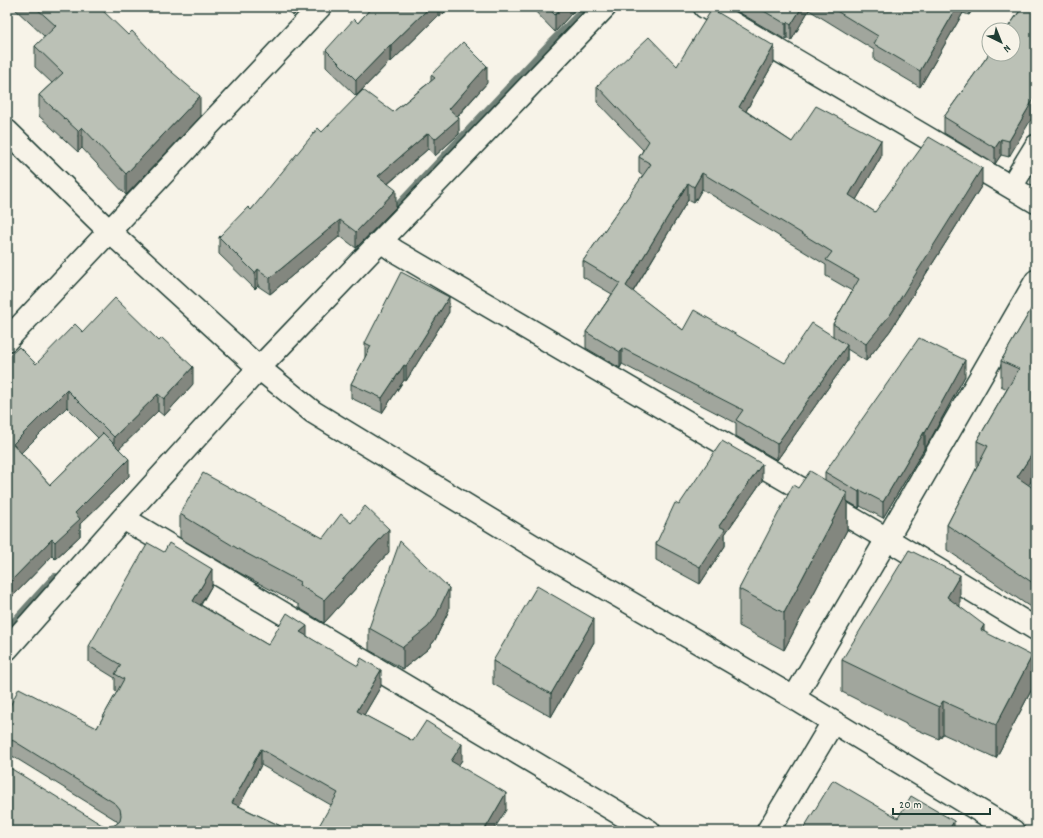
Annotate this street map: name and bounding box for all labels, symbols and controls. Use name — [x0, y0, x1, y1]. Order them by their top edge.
north arrow — [981, 22, 1021, 62]
text: N — [999, 40, 1014, 56]
scale bar — [893, 790, 990, 816]
text: 20 m — [899, 797, 922, 814]

